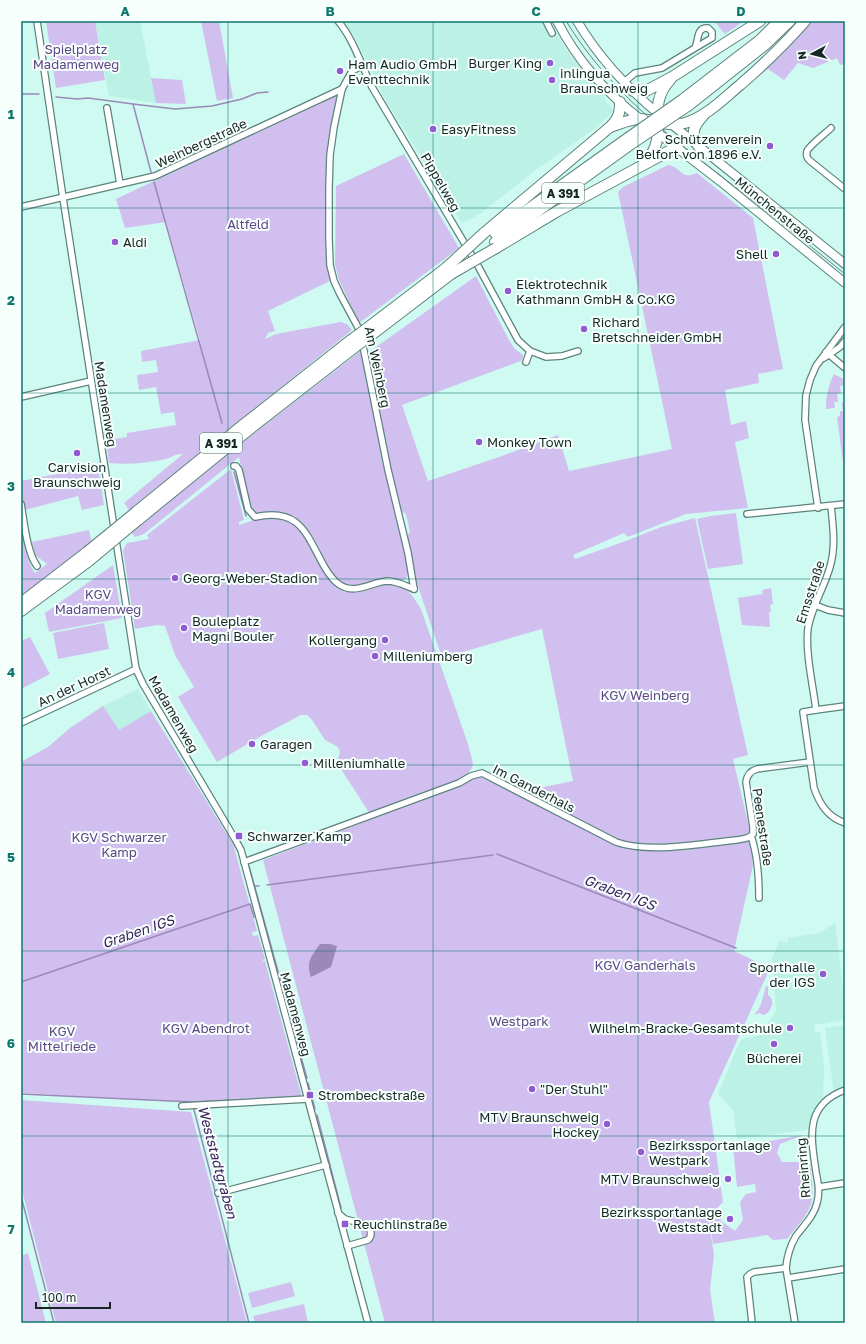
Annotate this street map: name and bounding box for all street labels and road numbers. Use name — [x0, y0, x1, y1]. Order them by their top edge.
street label: Weinbergstraße — [153, 115, 249, 171]
street label: Pippelweg — [418, 150, 464, 214]
street label: Münchenstraße — [732, 173, 818, 247]
road number: A 391 — [542, 183, 584, 203]
street label: Am Weinberg — [362, 325, 394, 409]
street label: Madamenweg — [91, 360, 121, 448]
road number: A 391 — [200, 433, 242, 453]
street label: Emsstraße — [792, 558, 828, 626]
street label: An der Horst — [35, 662, 113, 710]
street label: Madamenweg — [145, 672, 203, 756]
street label: Im Ganderhals — [490, 760, 578, 816]
street label: Peenestraße — [750, 787, 776, 867]
street label: Madamenweg — [277, 970, 315, 1058]
street label: Rheinring — [792, 1137, 814, 1199]

